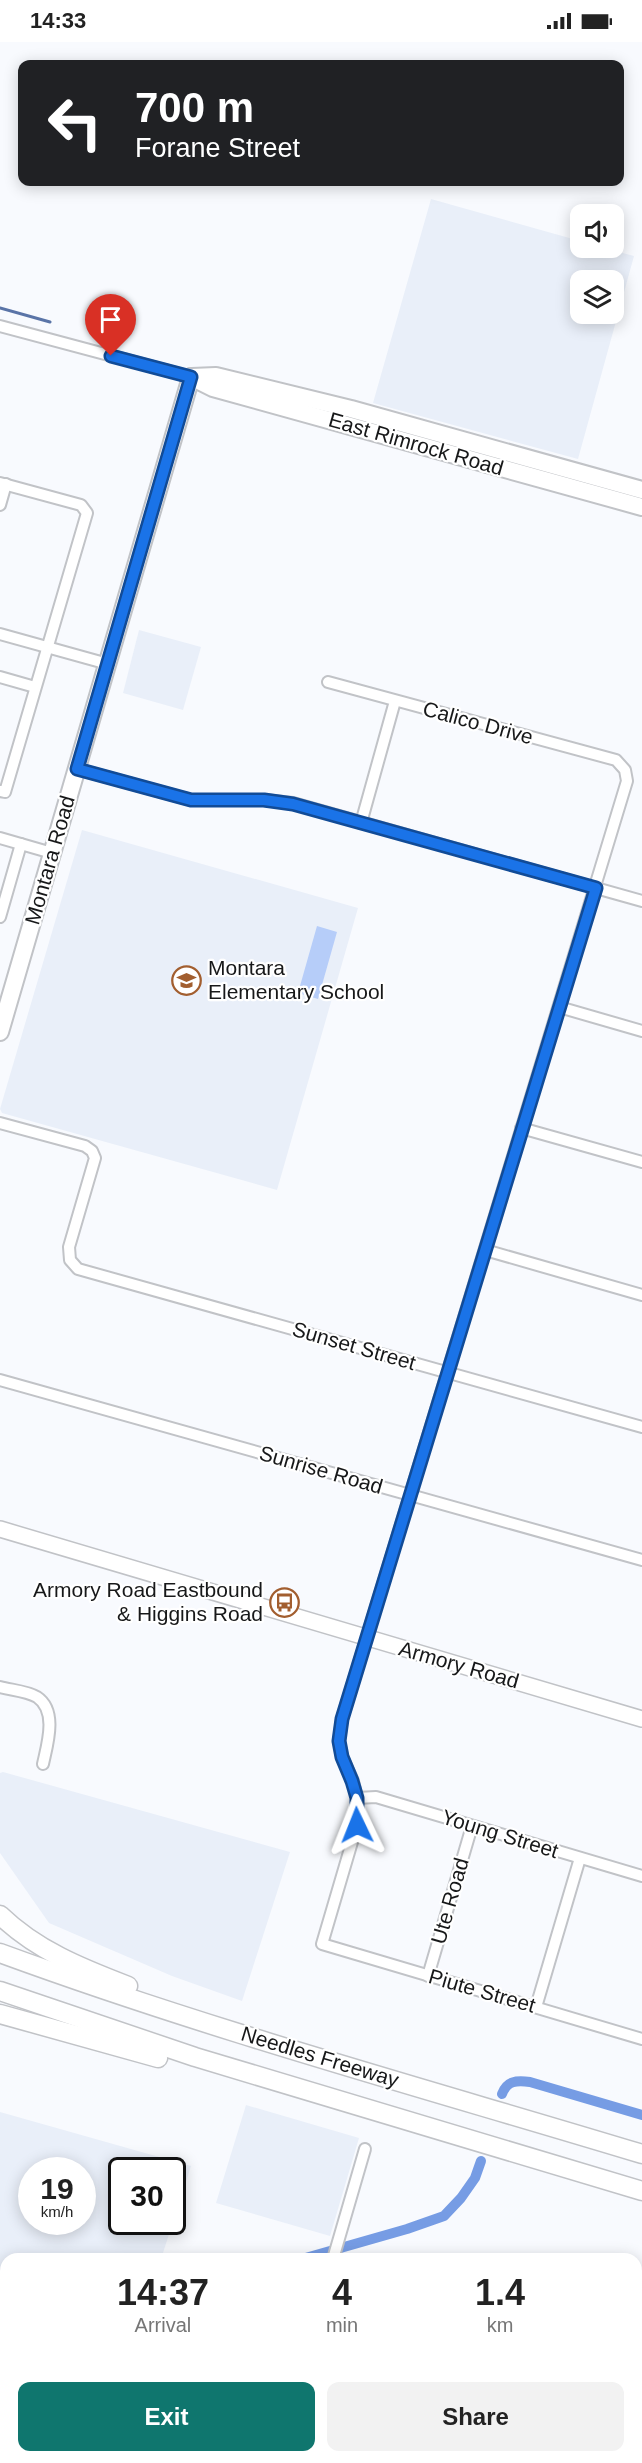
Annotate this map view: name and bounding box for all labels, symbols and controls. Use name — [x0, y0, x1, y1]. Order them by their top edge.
text: 14:33 — [30, 8, 86, 33]
icon: left — [36, 84, 114, 162]
text: 700 m — [135, 84, 254, 131]
text: Forane Street — [135, 133, 300, 163]
map controls — [570, 204, 624, 324]
button: sound — [570, 204, 624, 258]
button: layers — [570, 270, 624, 324]
pin — [85, 294, 136, 356]
icon: arrive — [94, 303, 127, 336]
street label: East Rimrock Road — [326, 408, 506, 480]
street label: Calico Drive — [420, 697, 536, 748]
street label: Montara Road — [20, 793, 79, 927]
place label: Montara Elementary School — [208, 956, 384, 1003]
school or university icon: Montara Elementary School — [171, 964, 203, 996]
street label: Sunset Street — [290, 1317, 419, 1374]
street label: Sunrise Road — [257, 1441, 385, 1498]
place label: Armory Road Eastbound & Higgins Road — [33, 1578, 263, 1625]
bus stop icon: Armory Road Eastbound & Higgins Road — [268, 1586, 300, 1618]
street label: Armory Road — [397, 1636, 522, 1693]
position arrow — [325, 1793, 389, 1857]
street label: Young Street — [439, 1805, 561, 1862]
street label: Ute Road — [426, 1855, 473, 1947]
street label: Piute Street — [426, 1964, 538, 2017]
street label: Needles Freeway — [239, 2022, 402, 2092]
speed limit sign: 30 — [108, 2157, 186, 2235]
text: 19 — [40, 2172, 74, 2205]
text: km/h — [41, 2203, 73, 2220]
text: 14:37 — [117, 2272, 209, 2313]
text: 4 — [332, 2272, 352, 2313]
text: 1.4 — [475, 2272, 525, 2313]
text: Arrival — [135, 2314, 191, 2336]
text: min — [326, 2314, 358, 2336]
text: km — [487, 2314, 513, 2336]
button: Exit — [18, 2382, 315, 2451]
button: Share — [327, 2382, 624, 2451]

